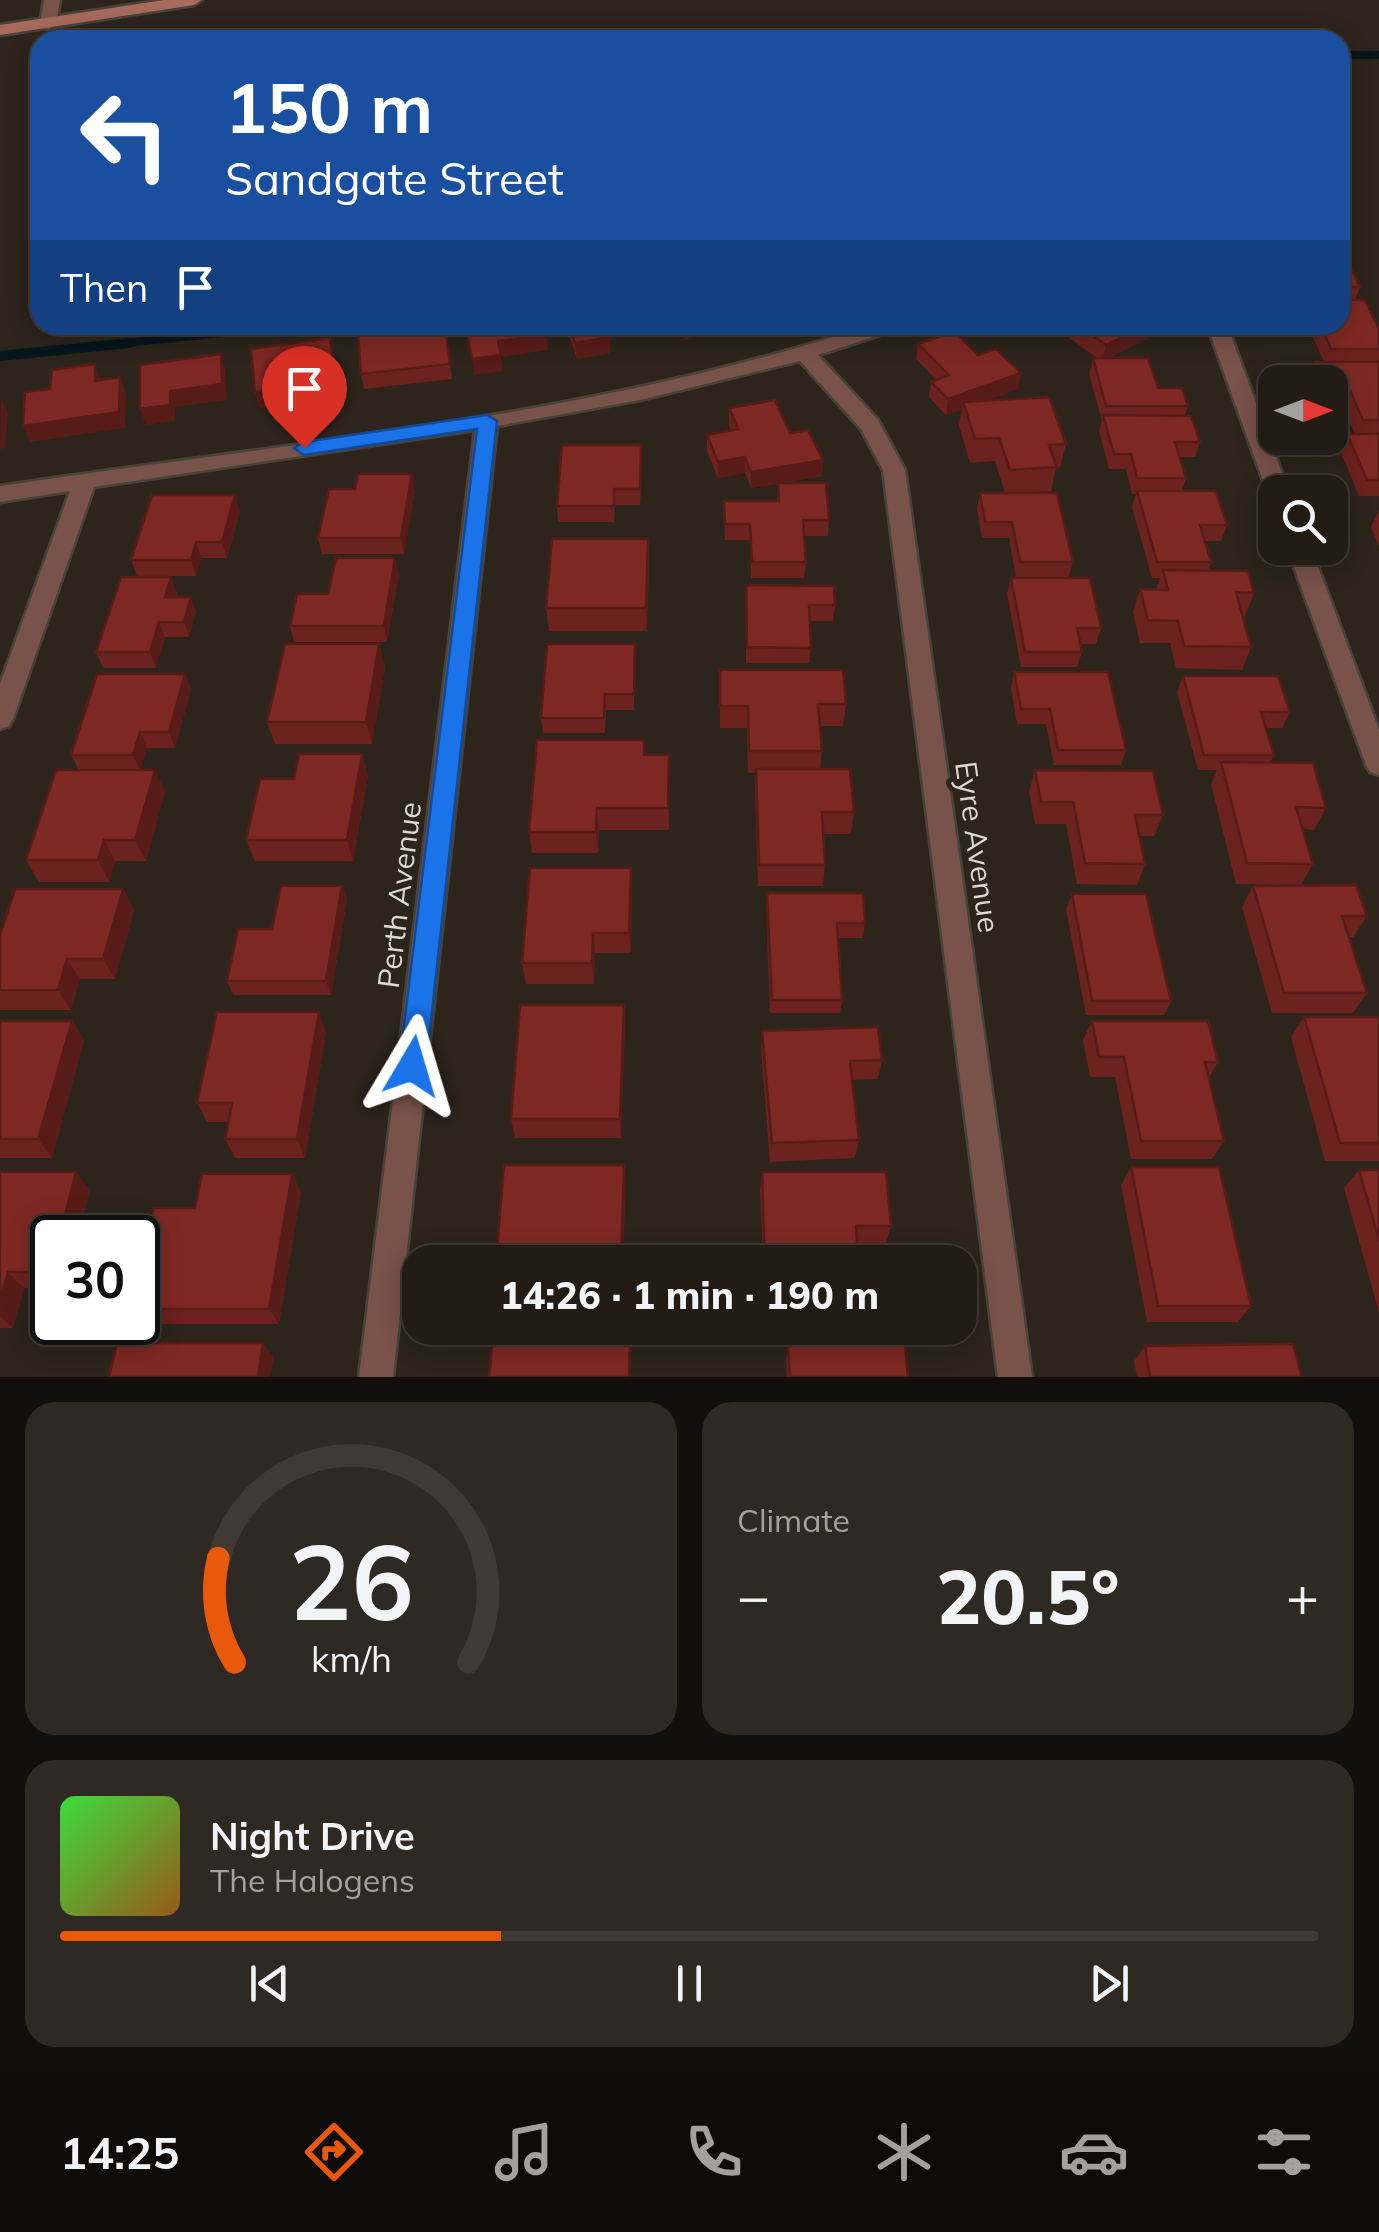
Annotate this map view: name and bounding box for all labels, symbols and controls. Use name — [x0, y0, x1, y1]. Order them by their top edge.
text: 150 m — [225, 63, 433, 151]
icon: left — [60, 70, 190, 200]
text: Sandgate Street — [225, 150, 564, 206]
icon: arrive — [168, 260, 223, 315]
text: Then — [60, 264, 148, 312]
pin — [262, 346, 347, 449]
icon: arrive — [277, 361, 332, 416]
north arrow — [1258, 365, 1348, 455]
map controls — [1258, 365, 1348, 565]
button: search — [1258, 475, 1348, 565]
street label: Eyre Avenue — [947, 759, 1009, 935]
street label: Perth Avenue — [369, 800, 429, 990]
position arrow — [360, 1014, 464, 1118]
speed limit sign: 30 — [30, 1215, 160, 1345]
text: 14:26 · 1 min · 190 m — [500, 1271, 879, 1319]
text: Climate — [737, 1500, 850, 1540]
text: 26 — [289, 1515, 413, 1646]
text: 20.5° — [936, 1549, 1120, 1643]
text: − — [737, 1561, 770, 1630]
text: + — [1286, 1561, 1319, 1630]
text: km/h — [311, 1636, 391, 1681]
text: Night Drive — [210, 1812, 415, 1860]
text: The Halogens — [210, 1860, 415, 1900]
icon: previous — [242, 1956, 297, 2011]
icon: pause — [662, 1956, 717, 2011]
icon: next — [1082, 1956, 1137, 2011]
icon: directions — [299, 2117, 369, 2187]
icon: music — [489, 2117, 559, 2187]
icon: phone — [679, 2117, 749, 2187]
icon: climate — [869, 2117, 939, 2187]
icon: car — [1059, 2117, 1129, 2187]
icon: filters — [1249, 2117, 1319, 2187]
text: 14:25 — [60, 2124, 179, 2180]

